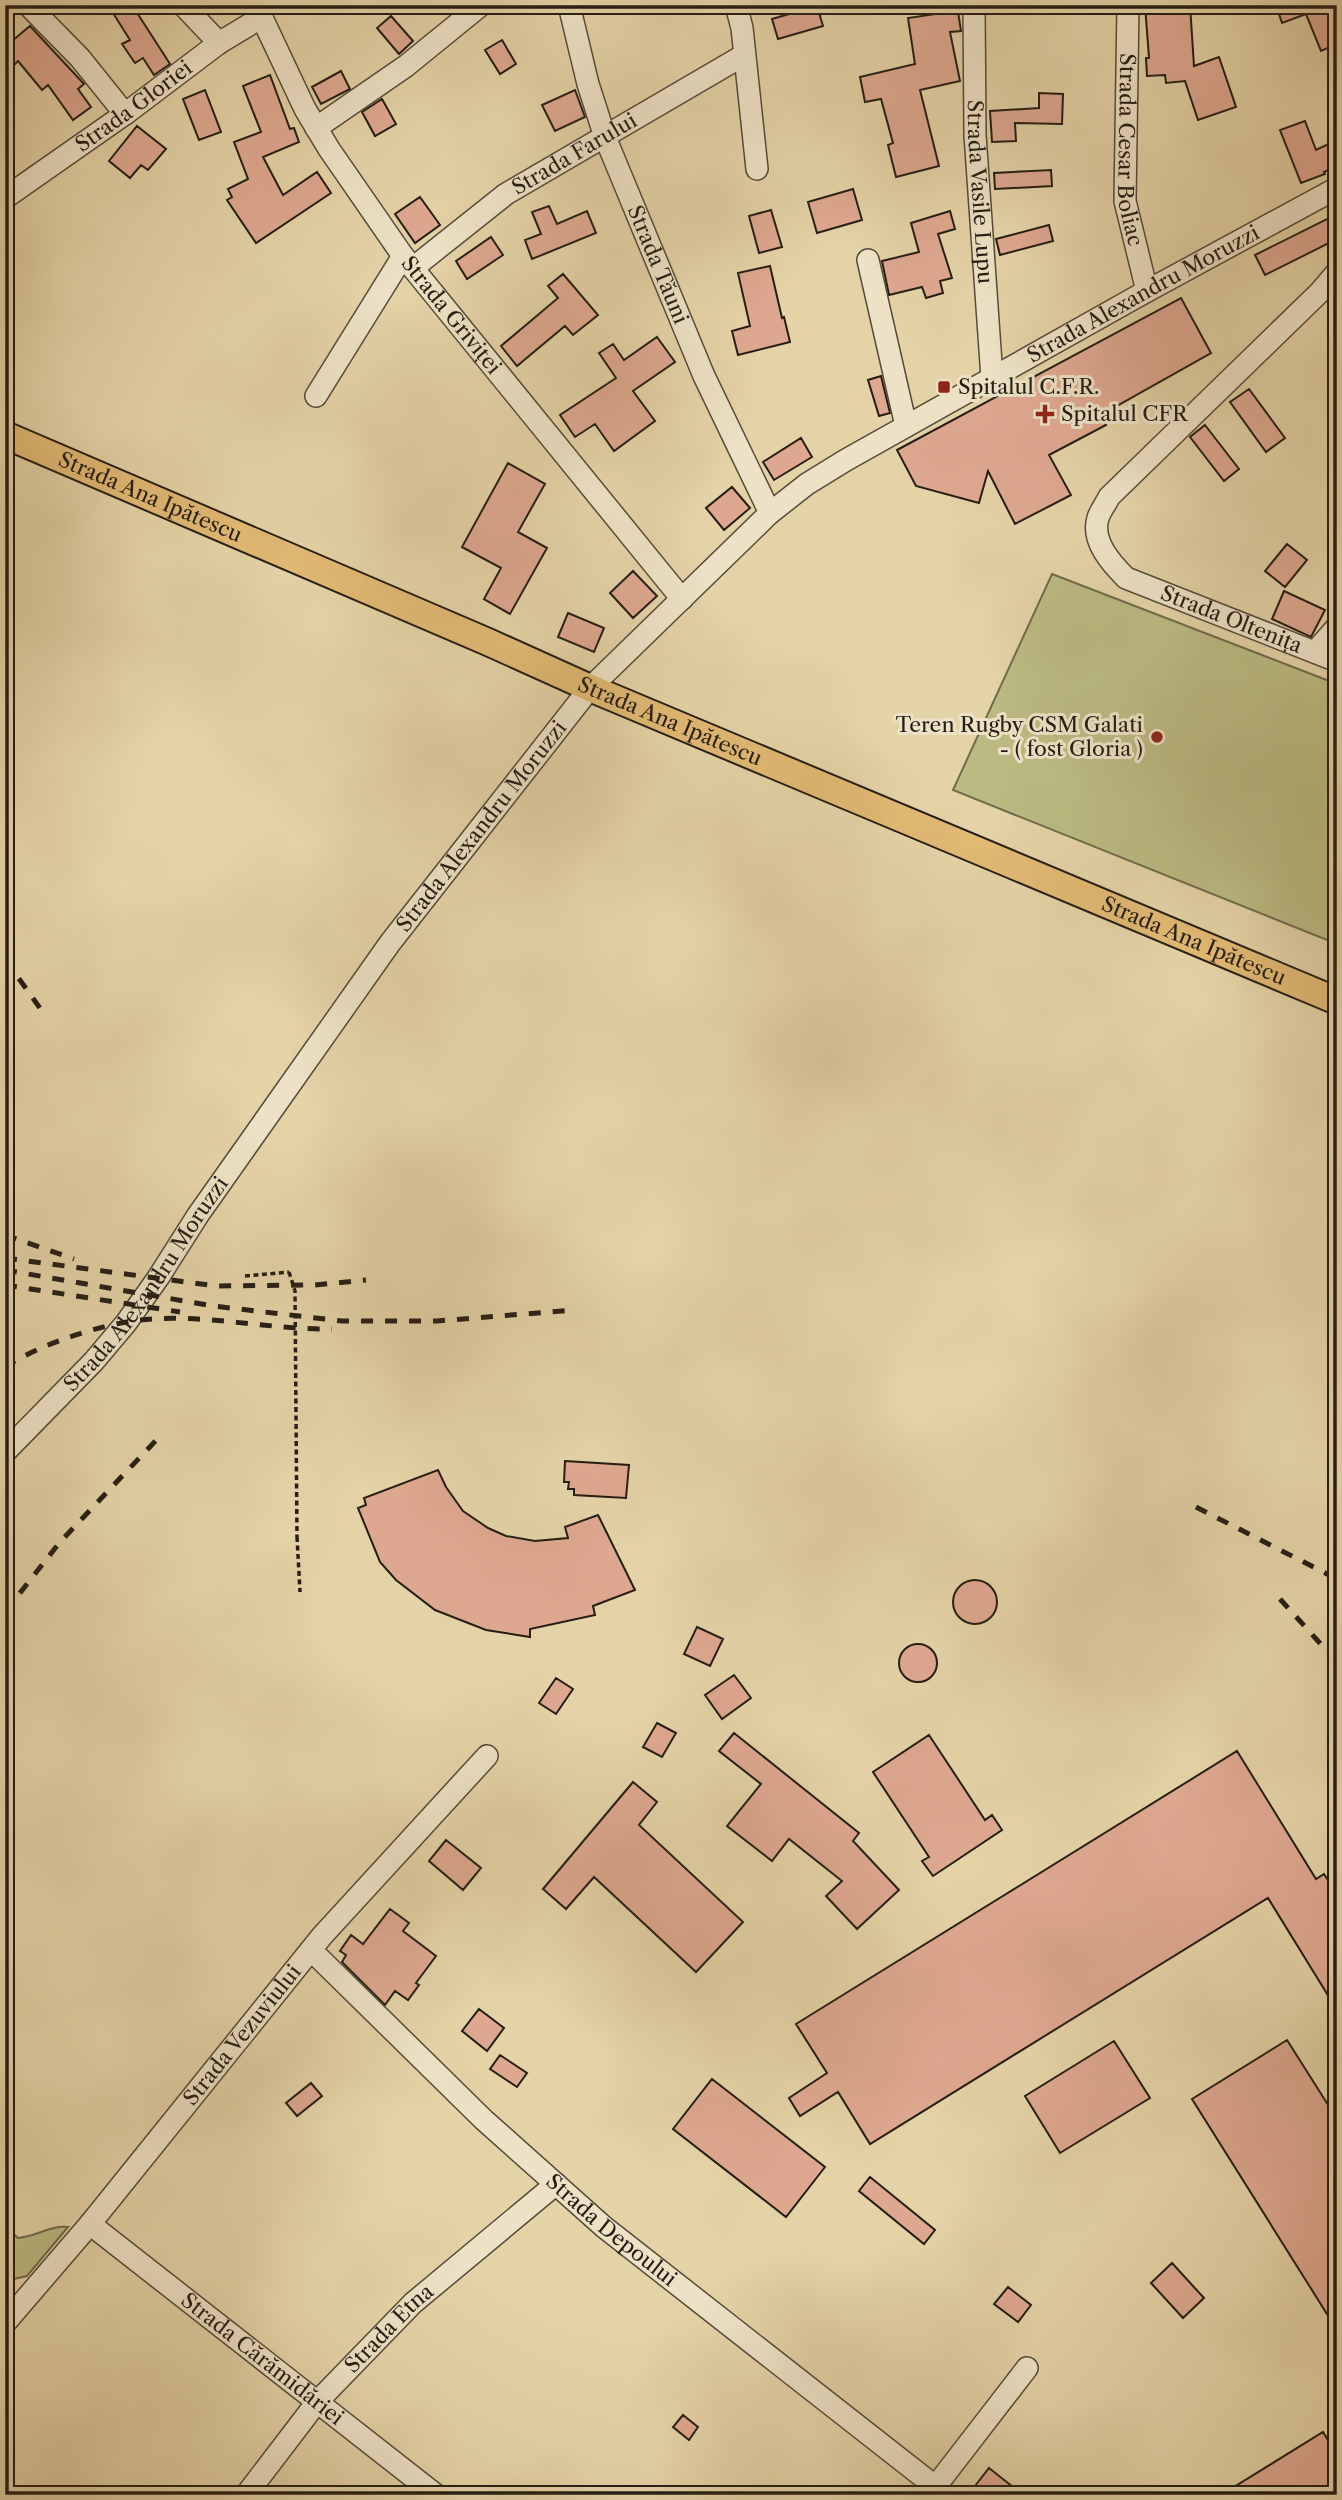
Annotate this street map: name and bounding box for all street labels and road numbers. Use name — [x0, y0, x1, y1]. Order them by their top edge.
street label: Strada Cesar Boliac — [1113, 53, 1149, 248]
street label: Strada Gloriei — [70, 55, 197, 157]
street label: Strada Vasile Lupu — [963, 100, 998, 285]
street label: Strada Farului — [507, 107, 641, 200]
street label: Strada Tăuni — [623, 201, 694, 327]
street label: Strada Alexandru Moruzzi — [1023, 220, 1263, 368]
street label: Strada Griviței — [396, 251, 507, 379]
street label: Strada Ana Ipătescu — [55, 446, 246, 547]
street label: Strada Oltenița — [1157, 580, 1307, 658]
street label: Strada Ana Ipătescu — [574, 671, 766, 771]
street label: Strada Alexandru Moruzzi — [391, 716, 571, 936]
street label: Strada Ana Ipătescu — [1098, 891, 1290, 990]
street label: Strada Alexandru Moruzzi — [58, 1172, 233, 1396]
street label: Strada Vezuviului — [178, 1960, 306, 2110]
street label: Strada Depoului — [541, 2168, 682, 2291]
street label: Strada Etna — [339, 2278, 439, 2378]
street label: Strada Cărămidăriei — [176, 2287, 349, 2430]

